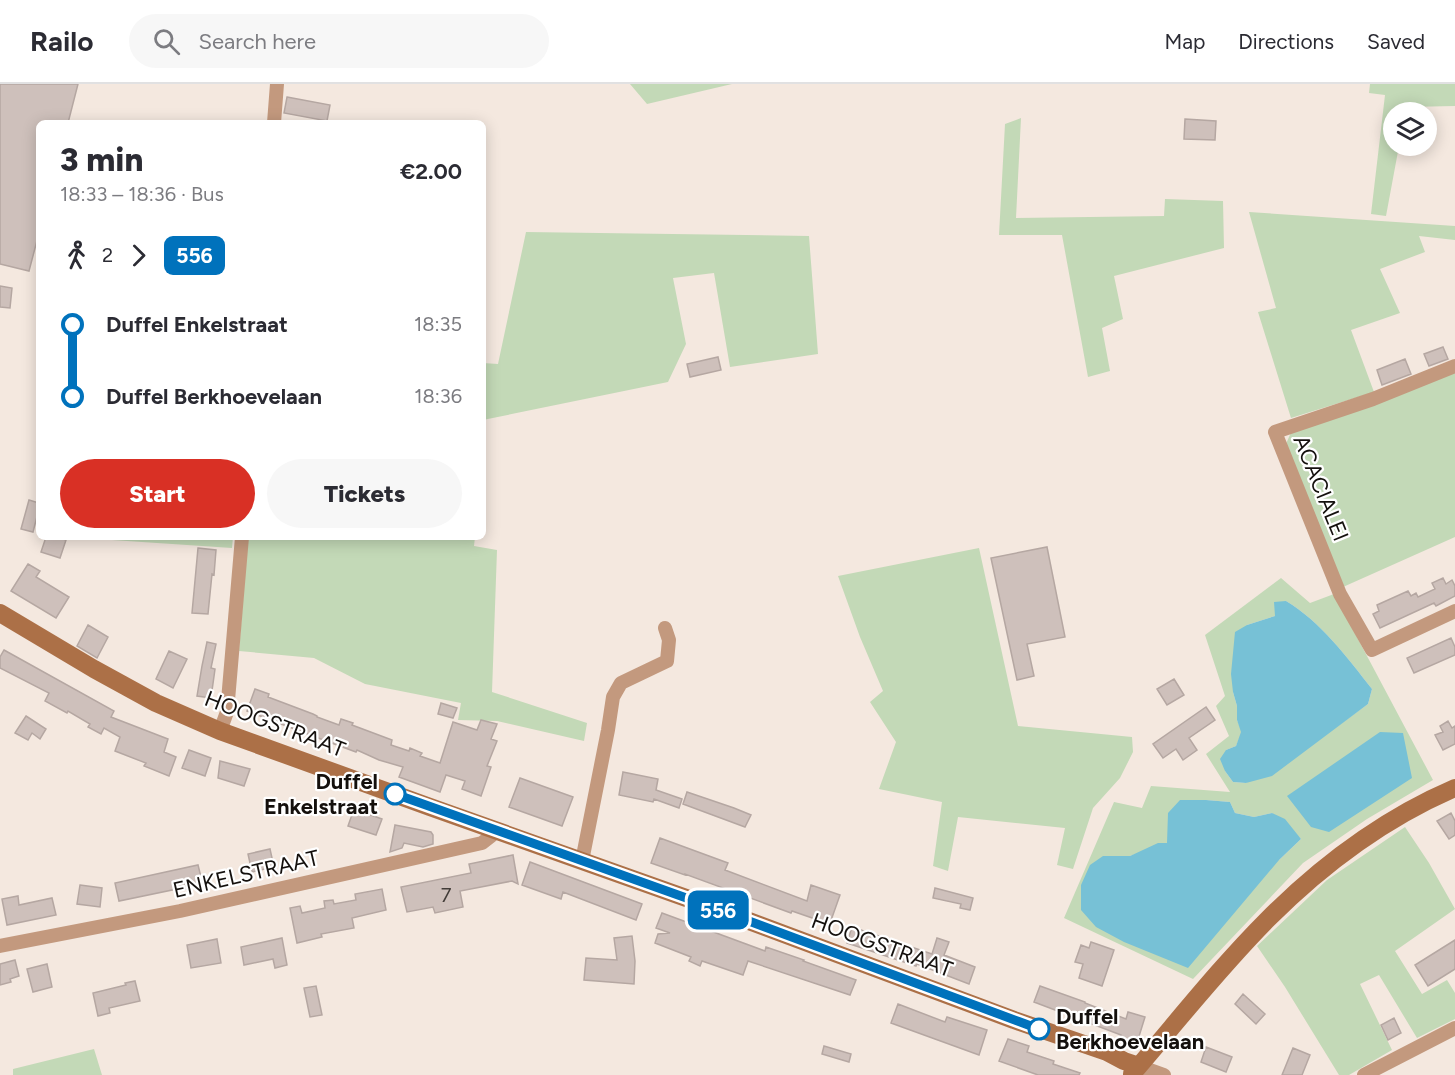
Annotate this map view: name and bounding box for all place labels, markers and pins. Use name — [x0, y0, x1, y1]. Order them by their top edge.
place label: Duffel Enkelstraat — [264, 768, 378, 820]
marker: Duffel Enkelstraat — [384, 783, 406, 805]
place label: Duffel Berkhoevelaan — [1056, 1003, 1204, 1055]
marker: Duffel Berkhoevelaan — [1028, 1018, 1050, 1040]

